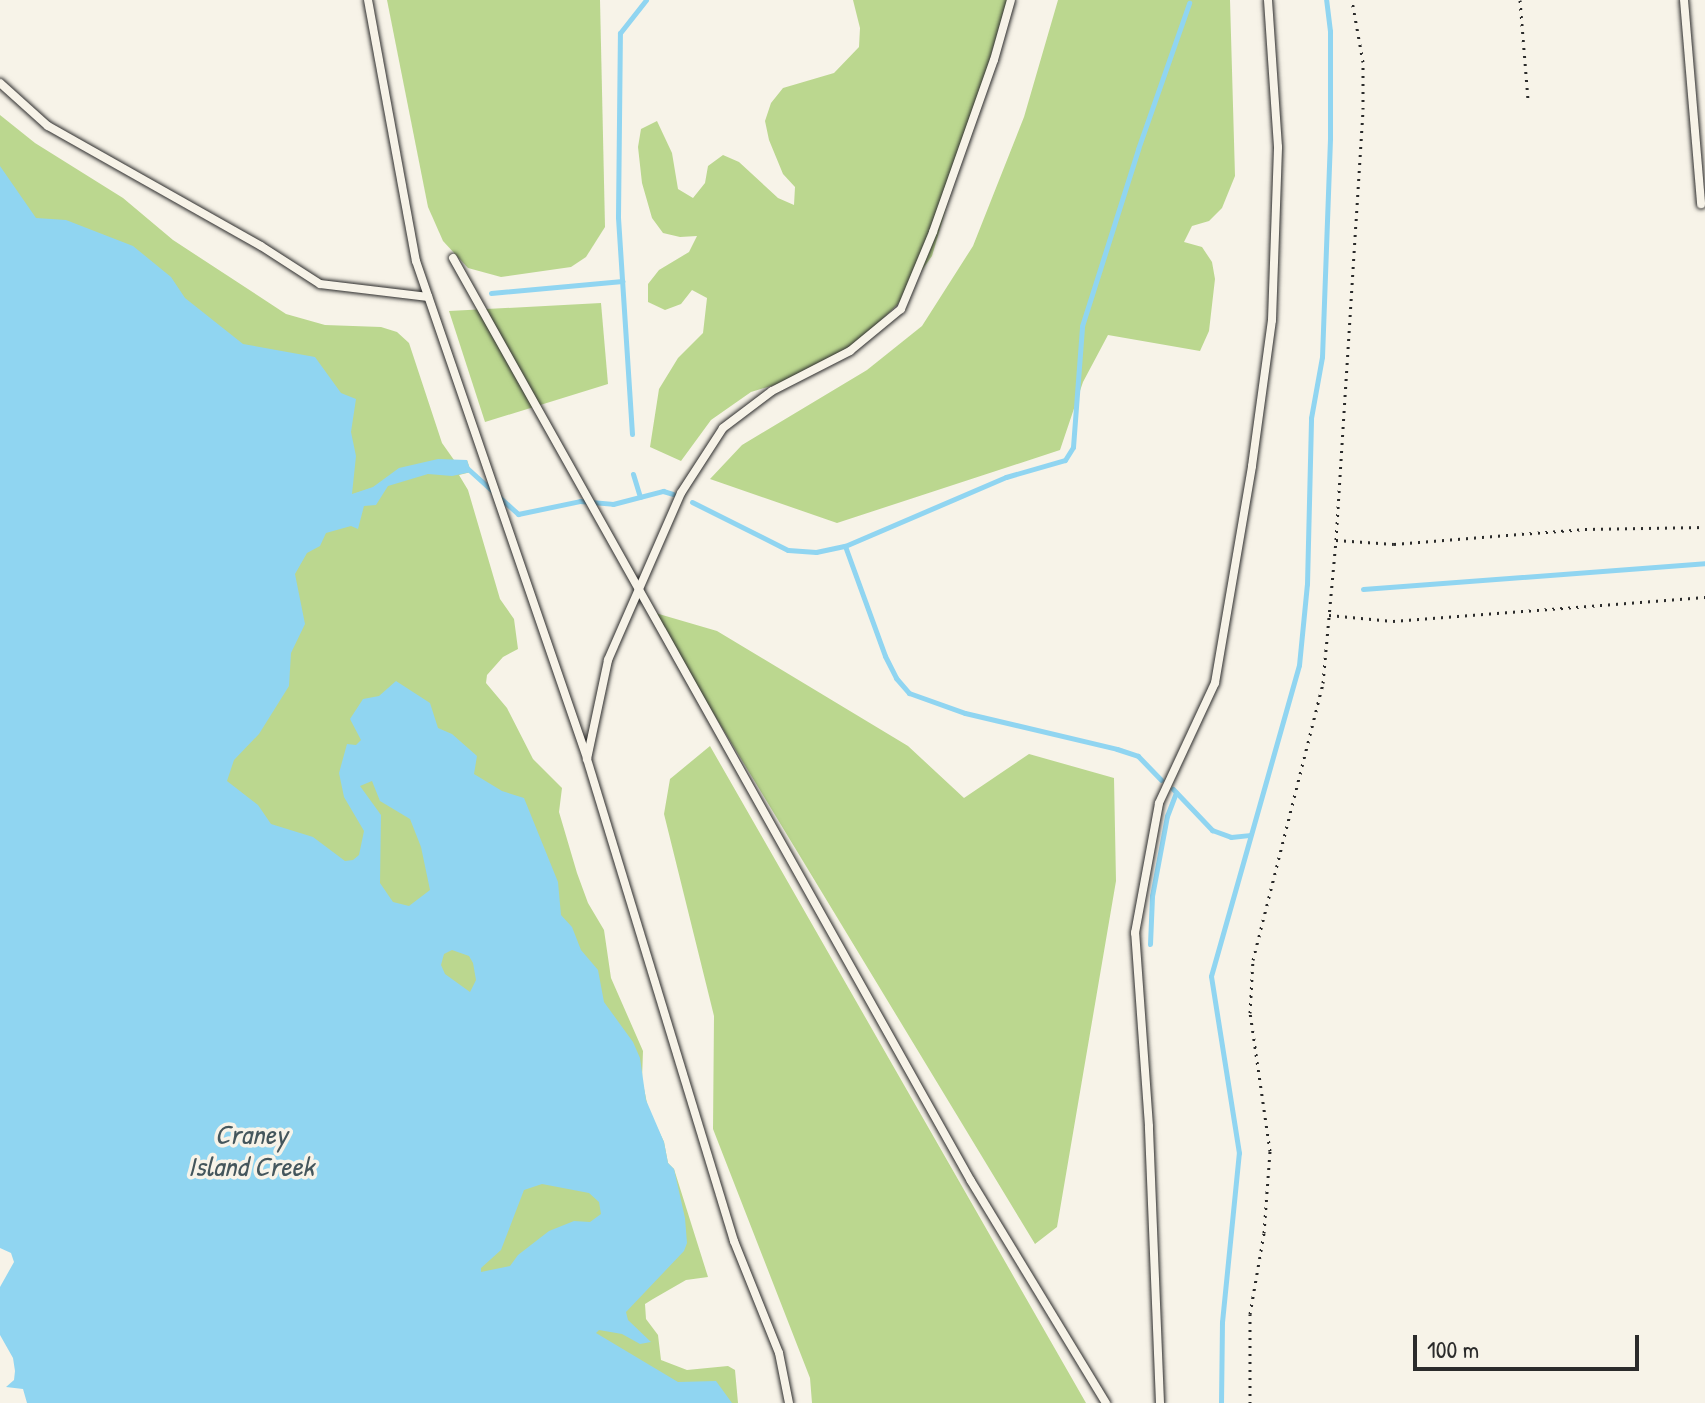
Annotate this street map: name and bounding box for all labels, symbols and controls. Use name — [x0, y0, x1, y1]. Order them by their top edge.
water label: Craney Island Creek — [188, 1117, 314, 1183]
scale bar — [1417, 1319, 1643, 1369]
text: 100 m — [1427, 1333, 1479, 1365]

